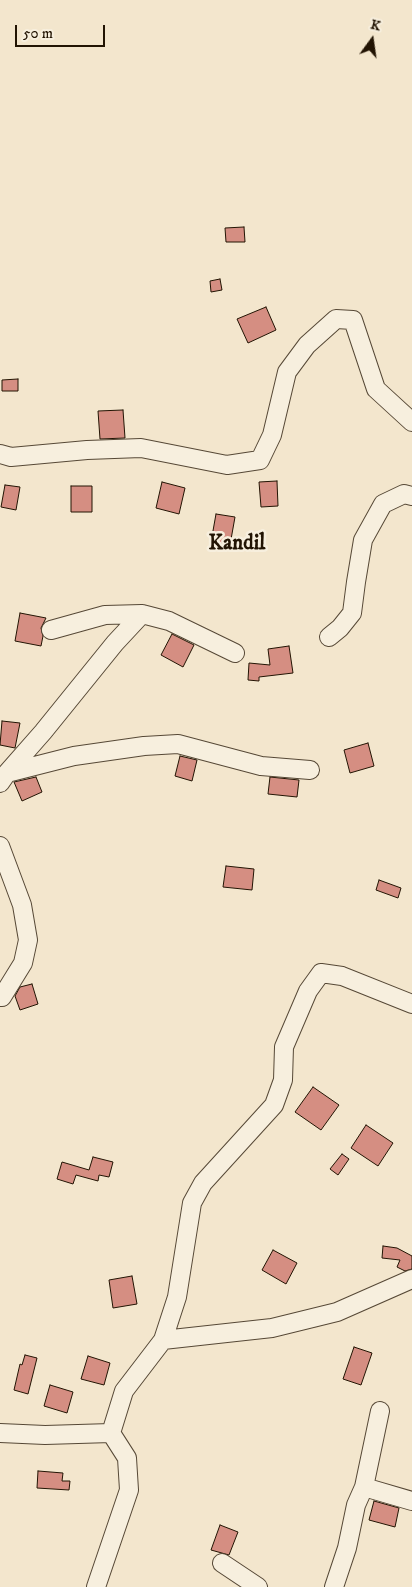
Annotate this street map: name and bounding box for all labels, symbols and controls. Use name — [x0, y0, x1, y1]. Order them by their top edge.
scale bar — [18, 15, 108, 47]
north arrow — [347, 15, 397, 65]
text: K — [369, 16, 383, 35]
text: 50 m — [23, 24, 53, 43]
district label: Kandil — [209, 532, 265, 558]

